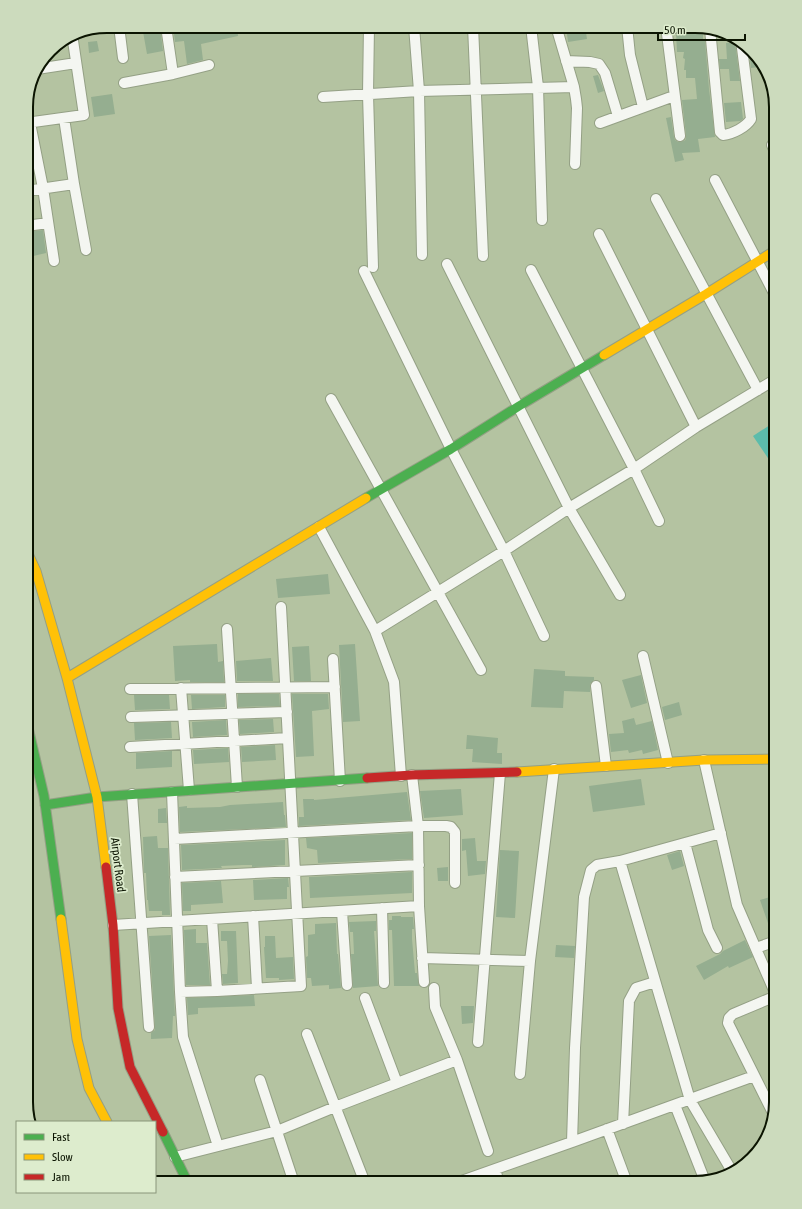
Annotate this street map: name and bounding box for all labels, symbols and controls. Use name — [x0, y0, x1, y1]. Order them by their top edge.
scale bar — [658, 16, 745, 42]
text: 50 m — [664, 23, 686, 37]
street label: Airport Road — [108, 837, 128, 893]
legend — [16, 1121, 156, 1193]
text: Fast — [52, 1130, 70, 1144]
text: Slow — [52, 1150, 73, 1164]
text: Jam — [52, 1170, 70, 1184]

